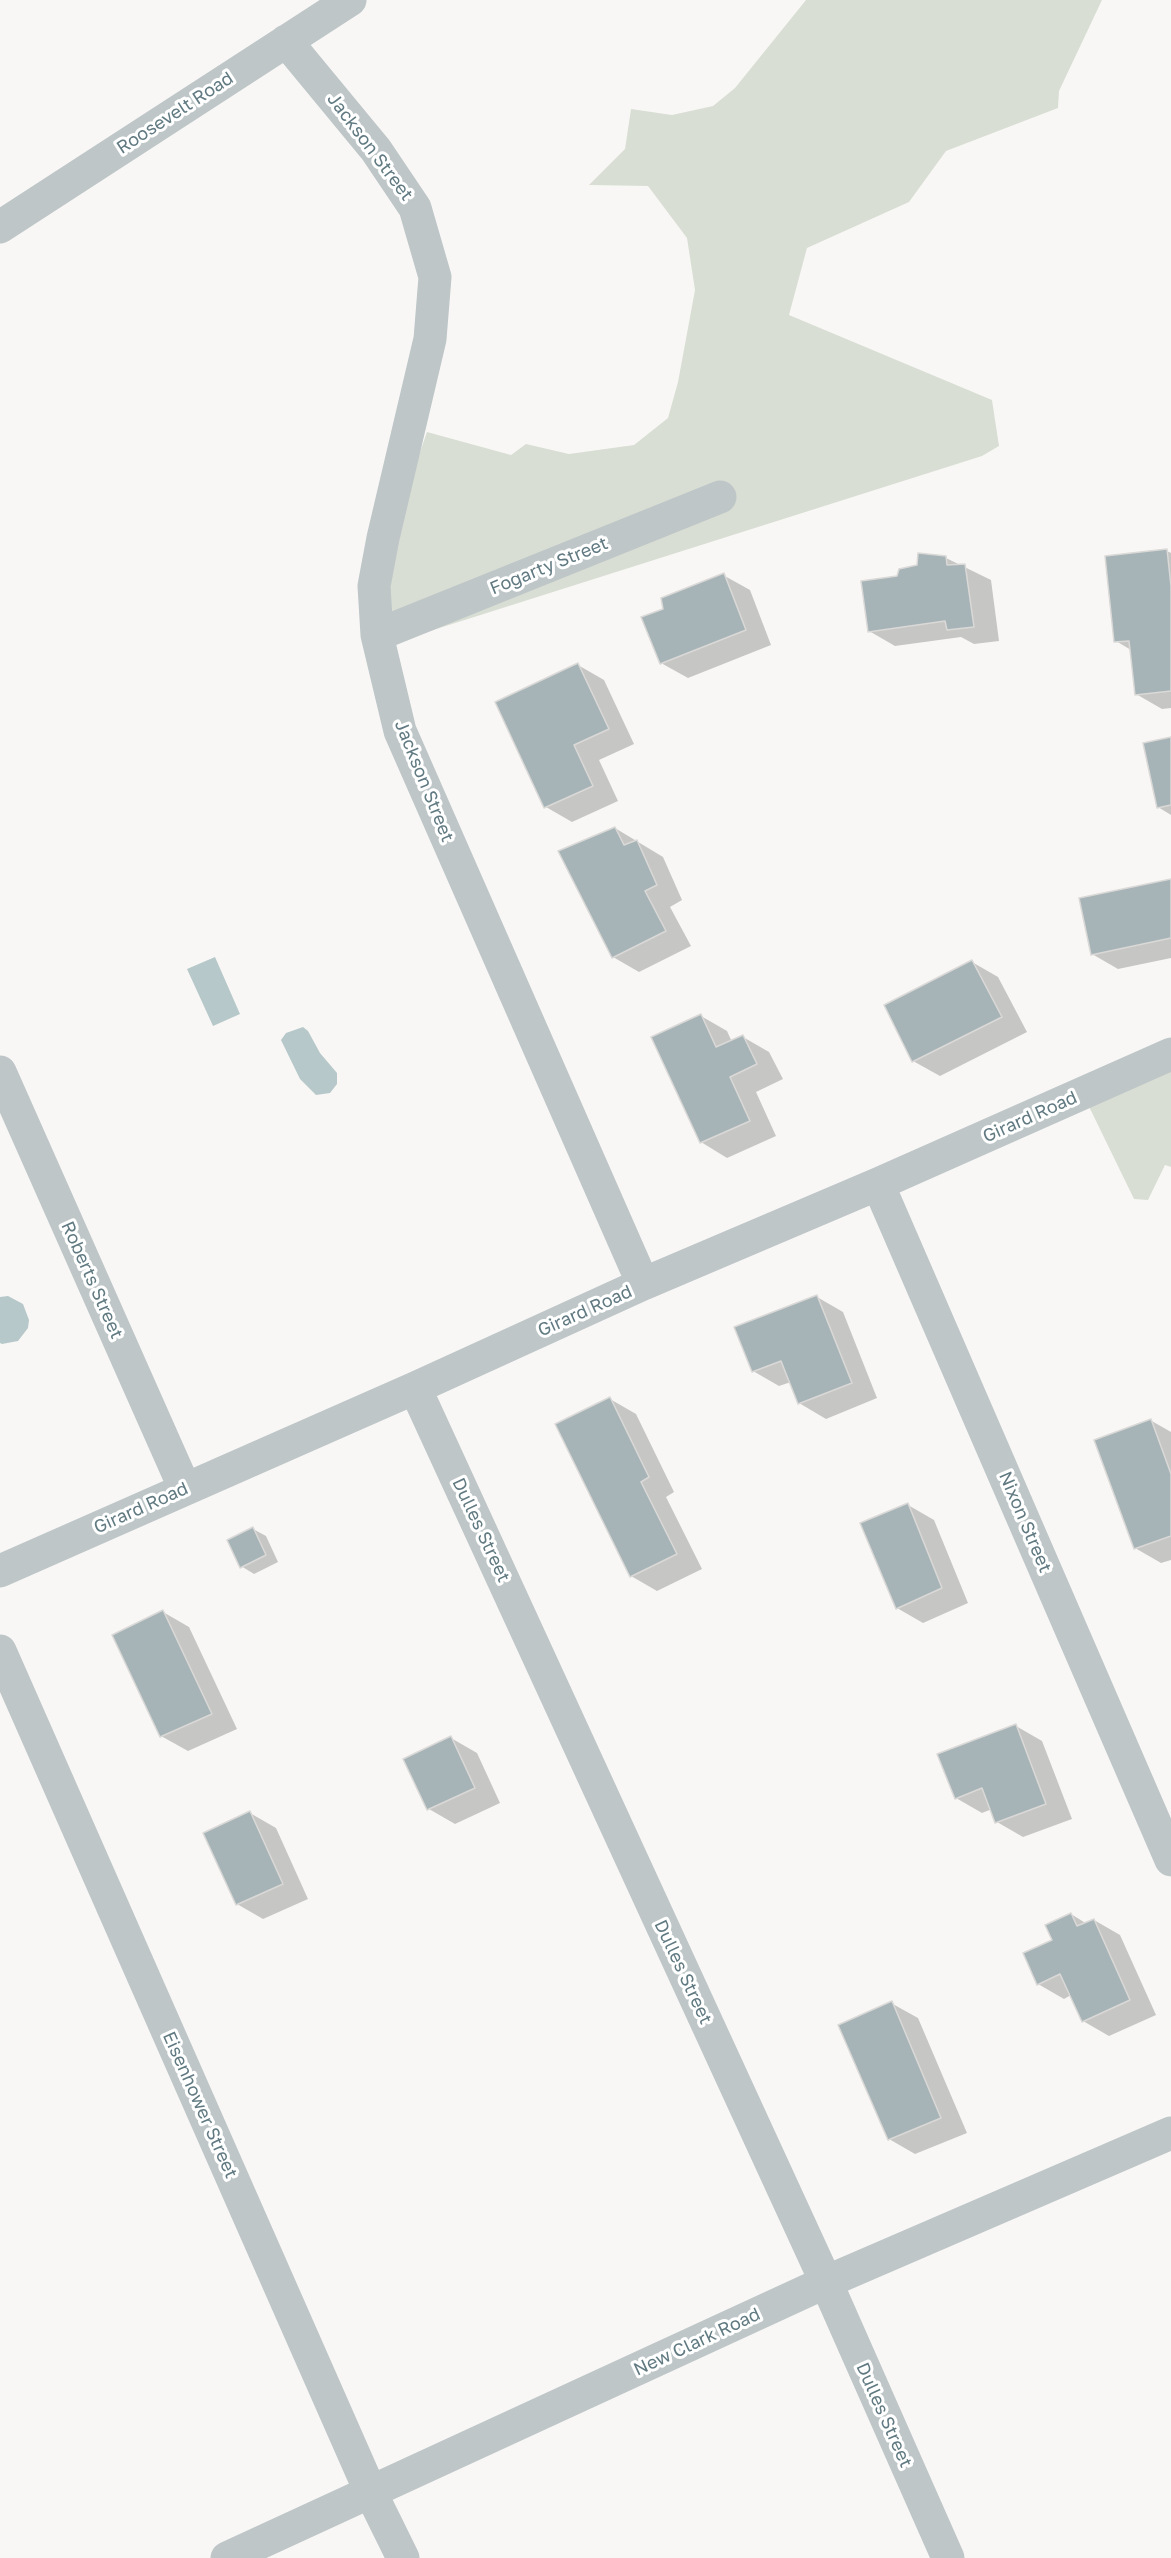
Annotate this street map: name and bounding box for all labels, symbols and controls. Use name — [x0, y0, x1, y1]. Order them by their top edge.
street label: Roosevelt Road — [113, 67, 237, 159]
street label: Jackson Street — [322, 89, 418, 205]
street label: Fogarty Street — [487, 533, 611, 599]
street label: Jackson Street — [390, 717, 458, 845]
street label: Girard Road — [979, 1087, 1081, 1147]
street label: Roberts Street — [56, 1218, 128, 1342]
street label: Girard Road — [534, 1281, 636, 1341]
street label: Nixon Street — [994, 1468, 1056, 1576]
street label: Dulles Street — [447, 1474, 515, 1586]
street label: Girard Road — [90, 1478, 192, 1538]
street label: Dulles Street — [649, 1916, 717, 2028]
street label: Eisenhower Street — [158, 2028, 242, 2182]
street label: New Clark Road — [630, 2303, 764, 2381]
street label: Dulles Street — [851, 2359, 917, 2471]

